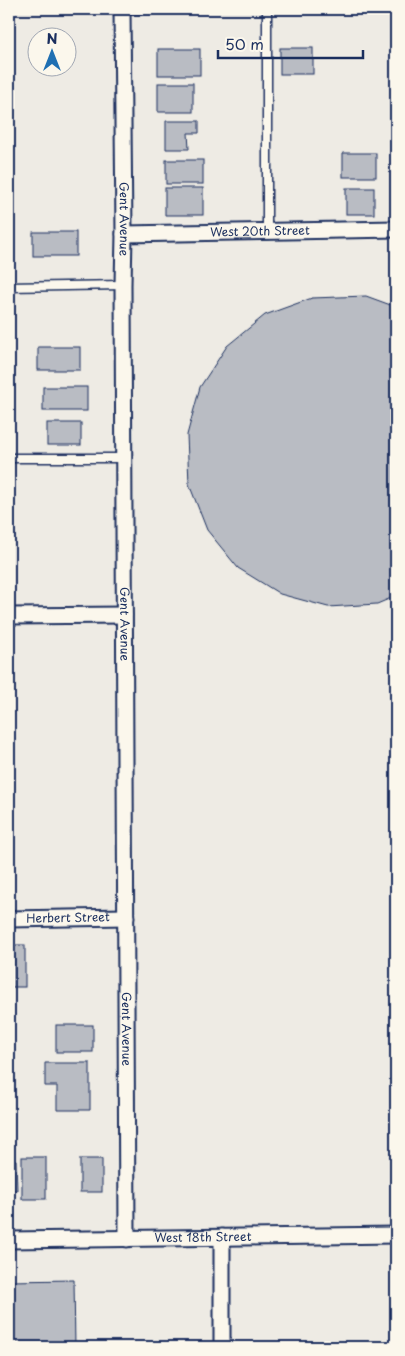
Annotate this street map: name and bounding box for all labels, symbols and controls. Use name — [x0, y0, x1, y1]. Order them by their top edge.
north arrow — [28, 28, 78, 78]
text: N — [46, 28, 58, 49]
scale bar — [218, 28, 362, 60]
text: 50 m — [225, 32, 264, 55]
street label: Gent Avenue — [116, 182, 134, 257]
street label: West 20th Street — [210, 221, 310, 240]
street label: Gent Avenue — [116, 587, 135, 662]
street label: Herbert Street — [26, 907, 110, 927]
street label: Gent Avenue — [118, 992, 136, 1067]
street label: West 18th Street — [154, 1227, 252, 1246]

